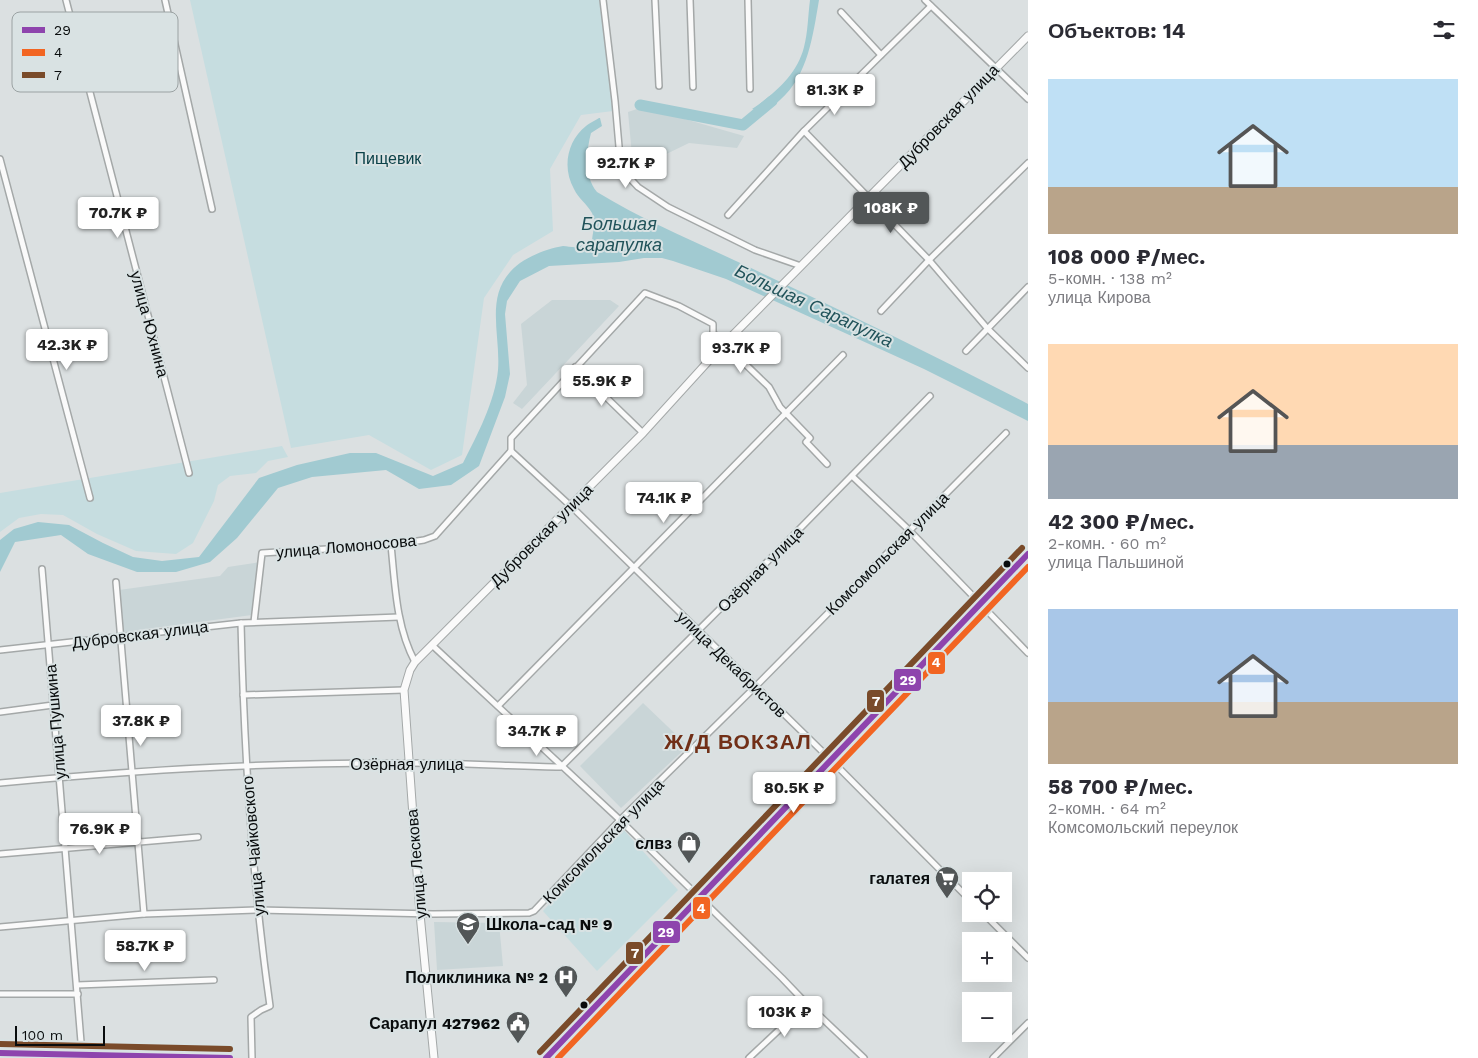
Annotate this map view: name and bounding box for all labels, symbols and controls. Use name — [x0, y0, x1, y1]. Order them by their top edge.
legend — [12, 12, 178, 92]
icon: filters — [1430, 16, 1458, 44]
text: Объектов: 14 — [1048, 18, 1185, 43]
text: 29 — [54, 22, 71, 38]
text: 4 — [54, 44, 63, 60]
street label: Дубровская улица — [894, 60, 1003, 172]
text: 7 — [54, 67, 62, 83]
pin: 81.3K ₽ — [789, 74, 881, 116]
text: 81.3K ₽ — [806, 80, 864, 99]
icon: home — [1208, 111, 1298, 201]
pin: 92.7K ₽ — [580, 146, 672, 189]
park label: Пищевик — [355, 149, 422, 168]
text: 92.7K ₽ — [597, 153, 655, 172]
pin: 108K ₽ — [850, 192, 932, 234]
pin: 70.7K ₽ — [72, 196, 164, 239]
text: 108K ₽ — [864, 198, 918, 217]
text: 70.7K ₽ — [89, 203, 147, 222]
water label: Большая сарапулка — [576, 213, 662, 255]
text: 108 000 ₽/мес. — [1048, 244, 1205, 269]
water label: Большая Сарапулка — [732, 260, 897, 351]
street label: улица Юхнина — [126, 269, 173, 379]
text: 5-комн. · 138 m² — [1048, 269, 1172, 288]
text: улица Кирова — [1048, 288, 1151, 307]
pin: 42.3K ₽ — [21, 328, 113, 371]
pin: 93.7K ₽ — [695, 332, 787, 374]
text: 42.3K ₽ — [37, 335, 97, 354]
text: 93.7K ₽ — [712, 338, 770, 357]
pin: 55.9K ₽ — [556, 364, 648, 407]
text: 55.9K ₽ — [572, 371, 632, 390]
icon: home — [1208, 376, 1298, 466]
street label: Дубровская улица — [486, 480, 597, 591]
pin: 74.1K ₽ — [618, 482, 710, 524]
text: 74.1K ₽ — [636, 488, 692, 507]
street label: Комсомольская улица — [822, 488, 953, 619]
text: 42 300 ₽/мес. — [1048, 509, 1194, 534]
street label: Озёрная улица — [714, 522, 807, 616]
street label: улица Ломоносова — [275, 531, 417, 562]
text: 2-комн. · 60 m² — [1048, 534, 1166, 553]
text: улица Пальшиной — [1048, 553, 1184, 572]
unlabelled marker — [1002, 559, 1012, 569]
street label: улица Декабристов — [673, 607, 790, 722]
street label: Дубровская улица — [71, 617, 209, 652]
icon: home — [1208, 641, 1298, 731]
line badge: 4 — [927, 651, 946, 675]
text: 4 — [931, 654, 941, 670]
street label: улица Пушкина — [41, 664, 70, 780]
line badge: 29 — [893, 668, 922, 692]
text: 29 — [900, 672, 916, 688]
line badge: 7 — [866, 689, 885, 713]
text: 7 — [872, 693, 881, 709]
pin: 37.8K ₽ — [95, 704, 187, 747]
text: 37.8K ₽ — [112, 711, 170, 730]
pin: 34.7K ₽ — [491, 714, 583, 757]
text: 34.7K ₽ — [508, 721, 566, 740]
district label: Ж/Д ВОКЗАЛ — [663, 729, 812, 754]
street label: Озёрная улица — [350, 755, 464, 774]
pin: 80.5K ₽ — [748, 772, 840, 814]
text: 58 700 ₽/мес. — [1048, 774, 1193, 799]
street label: улица Чайковского — [238, 775, 269, 917]
street label: Комсомольская улица — [539, 775, 668, 908]
text: 80.5K ₽ — [764, 778, 824, 797]
text: 2-комн. · 64 m² — [1048, 799, 1166, 818]
street label: улица Лескова — [402, 808, 431, 920]
pin: 76.9K ₽ — [54, 812, 146, 855]
text: Комсомольский переулок — [1048, 818, 1238, 837]
text: 76.9K ₽ — [70, 819, 130, 838]
shop icon: слвз — [676, 830, 702, 864]
place label: слвз — [635, 834, 672, 853]
supermarket icon: галатея — [934, 865, 960, 899]
place label: галатея — [869, 869, 930, 888]
map controls — [962, 872, 1012, 1042]
button: locate — [962, 872, 1012, 922]
line badge: 4 — [692, 896, 711, 920]
text: 4 — [696, 900, 706, 916]
school or university icon: Школа-сад № 9 — [455, 911, 481, 945]
place label: Школа-сад № 9 — [486, 915, 613, 934]
line badge: 29 — [652, 920, 681, 944]
text: 29 — [658, 924, 674, 940]
pin: 58.7K ₽ — [99, 930, 191, 972]
button: + — [962, 932, 1012, 982]
text: 58.7K ₽ — [116, 936, 174, 955]
line badge: 7 — [625, 941, 644, 965]
text: 7 — [631, 945, 640, 961]
hospital icon: Поликлиника № 2 — [553, 964, 579, 998]
place label: Поликлиника № 2 — [405, 968, 548, 987]
button: − — [962, 992, 1012, 1042]
pin: 103K ₽ — [744, 996, 826, 1038]
unlabelled marker — [579, 1000, 589, 1010]
text: 103K ₽ — [758, 1002, 812, 1021]
public building icon: Сарапул 427962 — [505, 1010, 531, 1044]
place label: Сарапул 427962 — [369, 1014, 500, 1033]
scale bar — [15, 1023, 105, 1046]
text: 100 m — [22, 1027, 63, 1043]

